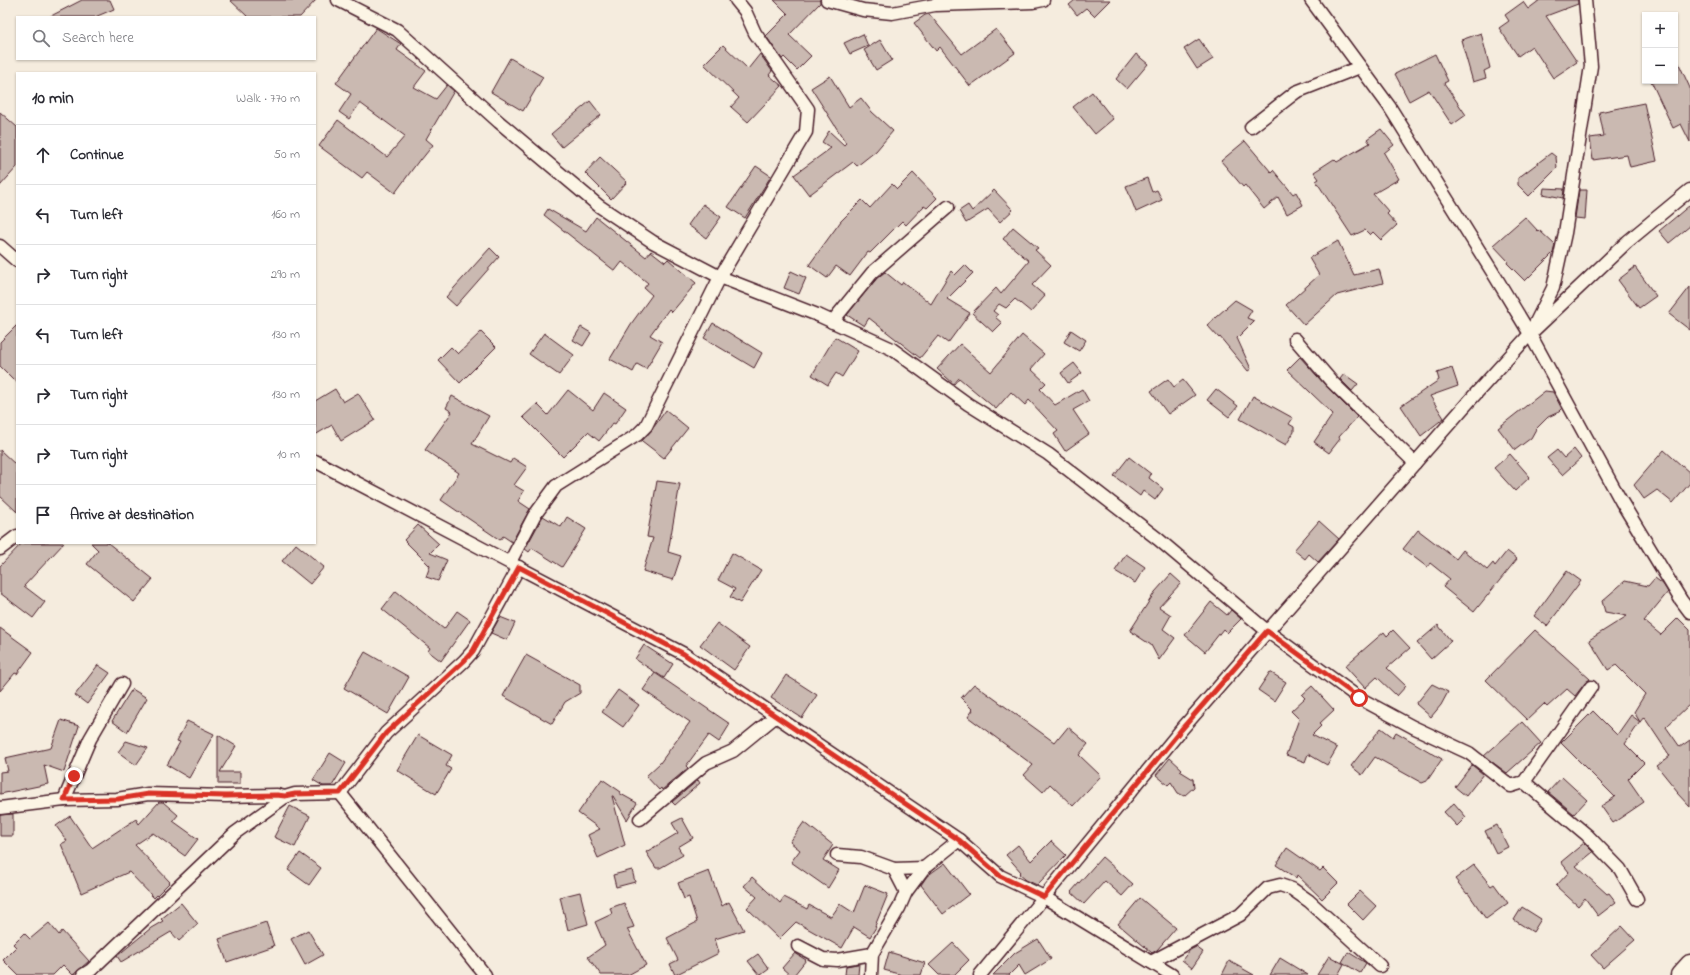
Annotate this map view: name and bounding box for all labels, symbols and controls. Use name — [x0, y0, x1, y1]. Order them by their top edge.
map controls — [1642, 12, 1678, 84]
button: + — [1642, 12, 1678, 48]
search box — [16, 16, 316, 60]
icon: search — [30, 27, 52, 49]
text: Search here — [62, 27, 134, 49]
button: − — [1642, 48, 1678, 84]
text: 10 min — [32, 86, 74, 111]
text: Walk · 770 m — [236, 89, 300, 108]
icon: ahead — [32, 144, 54, 166]
text: Continue — [70, 144, 124, 166]
text: 50 m — [274, 145, 300, 164]
icon: left — [32, 204, 54, 226]
text: Turn left — [70, 204, 123, 226]
text: 160 m — [271, 205, 300, 224]
icon: right — [32, 264, 54, 286]
text: Turn right — [70, 264, 128, 286]
text: 290 m — [271, 265, 300, 284]
icon: left — [32, 324, 54, 346]
text: Turn left — [70, 324, 123, 346]
text: 130 m — [272, 325, 300, 344]
icon: right — [32, 384, 54, 406]
text: Turn right — [70, 384, 128, 406]
text: 130 m — [272, 385, 300, 404]
icon: right — [32, 444, 54, 466]
text: Turn right — [70, 444, 128, 466]
text: 10 m — [277, 445, 300, 464]
icon: arrive — [32, 504, 54, 526]
text: Arrive at destination — [70, 504, 194, 526]
route start — [1350, 689, 1368, 707]
route end — [65, 767, 83, 785]

